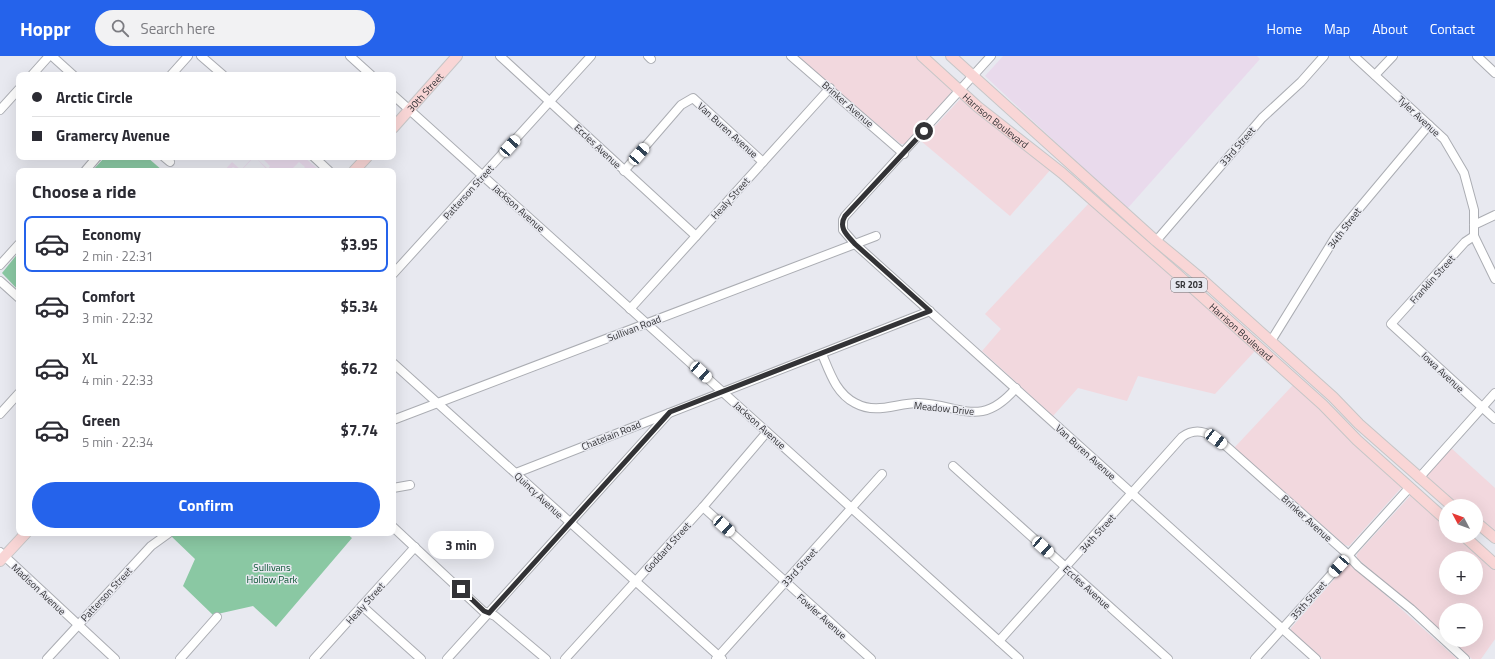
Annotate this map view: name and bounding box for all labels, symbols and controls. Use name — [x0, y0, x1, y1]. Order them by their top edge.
search box — [95, 10, 375, 46]
text: Hoppr — [20, 14, 71, 43]
icon: search — [109, 17, 131, 39]
text: Search here — [141, 17, 215, 40]
text: Home — [1267, 18, 1302, 39]
text: Map — [1324, 18, 1350, 39]
text: About — [1372, 18, 1408, 39]
text: Contact — [1430, 18, 1475, 39]
street label: 30th Street — [404, 69, 447, 115]
street label: Brinker Avenue — [819, 78, 877, 131]
text: Arctic Circle — [56, 86, 133, 109]
street label: Harrison Boulevard — [959, 90, 1032, 152]
street label: Tyler Avenue — [1394, 93, 1443, 140]
street label: Van Buren Avenue — [694, 99, 761, 162]
street label: Eccles Avenue — [571, 121, 625, 172]
route start — [915, 122, 933, 140]
street label: 33rd Street — [1216, 123, 1259, 169]
text: Gramercy Avenue — [56, 124, 170, 147]
car — [498, 133, 522, 159]
car — [627, 141, 651, 167]
street label: Patterson Street — [439, 161, 498, 223]
street label: Healy Street — [707, 174, 754, 223]
text: Choose a ride — [32, 178, 136, 205]
street label: Jackson Avenue — [489, 181, 548, 236]
street label: 34th Street — [1324, 204, 1365, 252]
text: Economy — [82, 223, 141, 246]
icon: car — [34, 226, 70, 262]
text: $3.95 — [341, 233, 378, 256]
text: 2 min · 22:31 — [82, 246, 153, 266]
street label: Franklin Street — [1406, 251, 1459, 307]
road number: SR 203 — [1171, 278, 1207, 292]
text: Comfort — [82, 285, 135, 308]
icon: car — [34, 288, 70, 324]
text: $5.34 — [341, 295, 378, 318]
street label: Harrison Boulevard — [1206, 299, 1276, 365]
text: 3 min · 22:32 — [82, 308, 153, 328]
street label: Sullivan Road — [605, 311, 663, 346]
text: XL — [82, 347, 98, 370]
street label: Iowa Avenue — [1418, 349, 1467, 396]
icon: car — [34, 350, 70, 386]
text: $6.72 — [341, 357, 378, 380]
car — [688, 360, 714, 384]
text: 4 min · 22:33 — [82, 370, 153, 390]
street label: Jackson Avenue — [730, 398, 789, 453]
street label: Meadow Drive — [913, 398, 975, 419]
text: Green — [82, 409, 120, 432]
icon: car — [34, 412, 70, 448]
street label: Chatelain Road — [579, 417, 643, 454]
text: $7.74 — [341, 419, 378, 442]
street label: Van Buren Avenue — [1052, 421, 1119, 484]
car — [1203, 427, 1229, 451]
text: 5 min · 22:34 — [82, 432, 153, 452]
street label: Quincy Avenue — [511, 469, 566, 522]
button: Confirm — [32, 482, 380, 528]
street label: Brinker Avenue — [1278, 491, 1335, 545]
north arrow — [1439, 499, 1483, 543]
map controls — [1439, 499, 1483, 647]
street label: 34th Street — [1076, 510, 1119, 556]
car — [711, 514, 737, 538]
street label: Goddard Street — [641, 518, 695, 576]
callout: 3 min — [428, 531, 494, 559]
text: 3 min — [445, 535, 477, 555]
car — [1030, 535, 1056, 559]
street label: 33rd Street — [778, 544, 821, 590]
button: + — [1439, 551, 1483, 595]
car — [1327, 553, 1351, 579]
street label: Madison Avenue — [8, 560, 69, 619]
park label: Sullivans Hollow Park — [247, 560, 298, 587]
street label: Eccles Avenue — [1060, 562, 1114, 613]
street label: Patterson Street — [77, 563, 136, 625]
street label: 35th Street — [1287, 577, 1330, 623]
street label: Healy Street — [342, 579, 389, 628]
route end — [452, 580, 470, 598]
street label: Fowler Avenue — [794, 590, 850, 643]
button: − — [1439, 603, 1483, 647]

